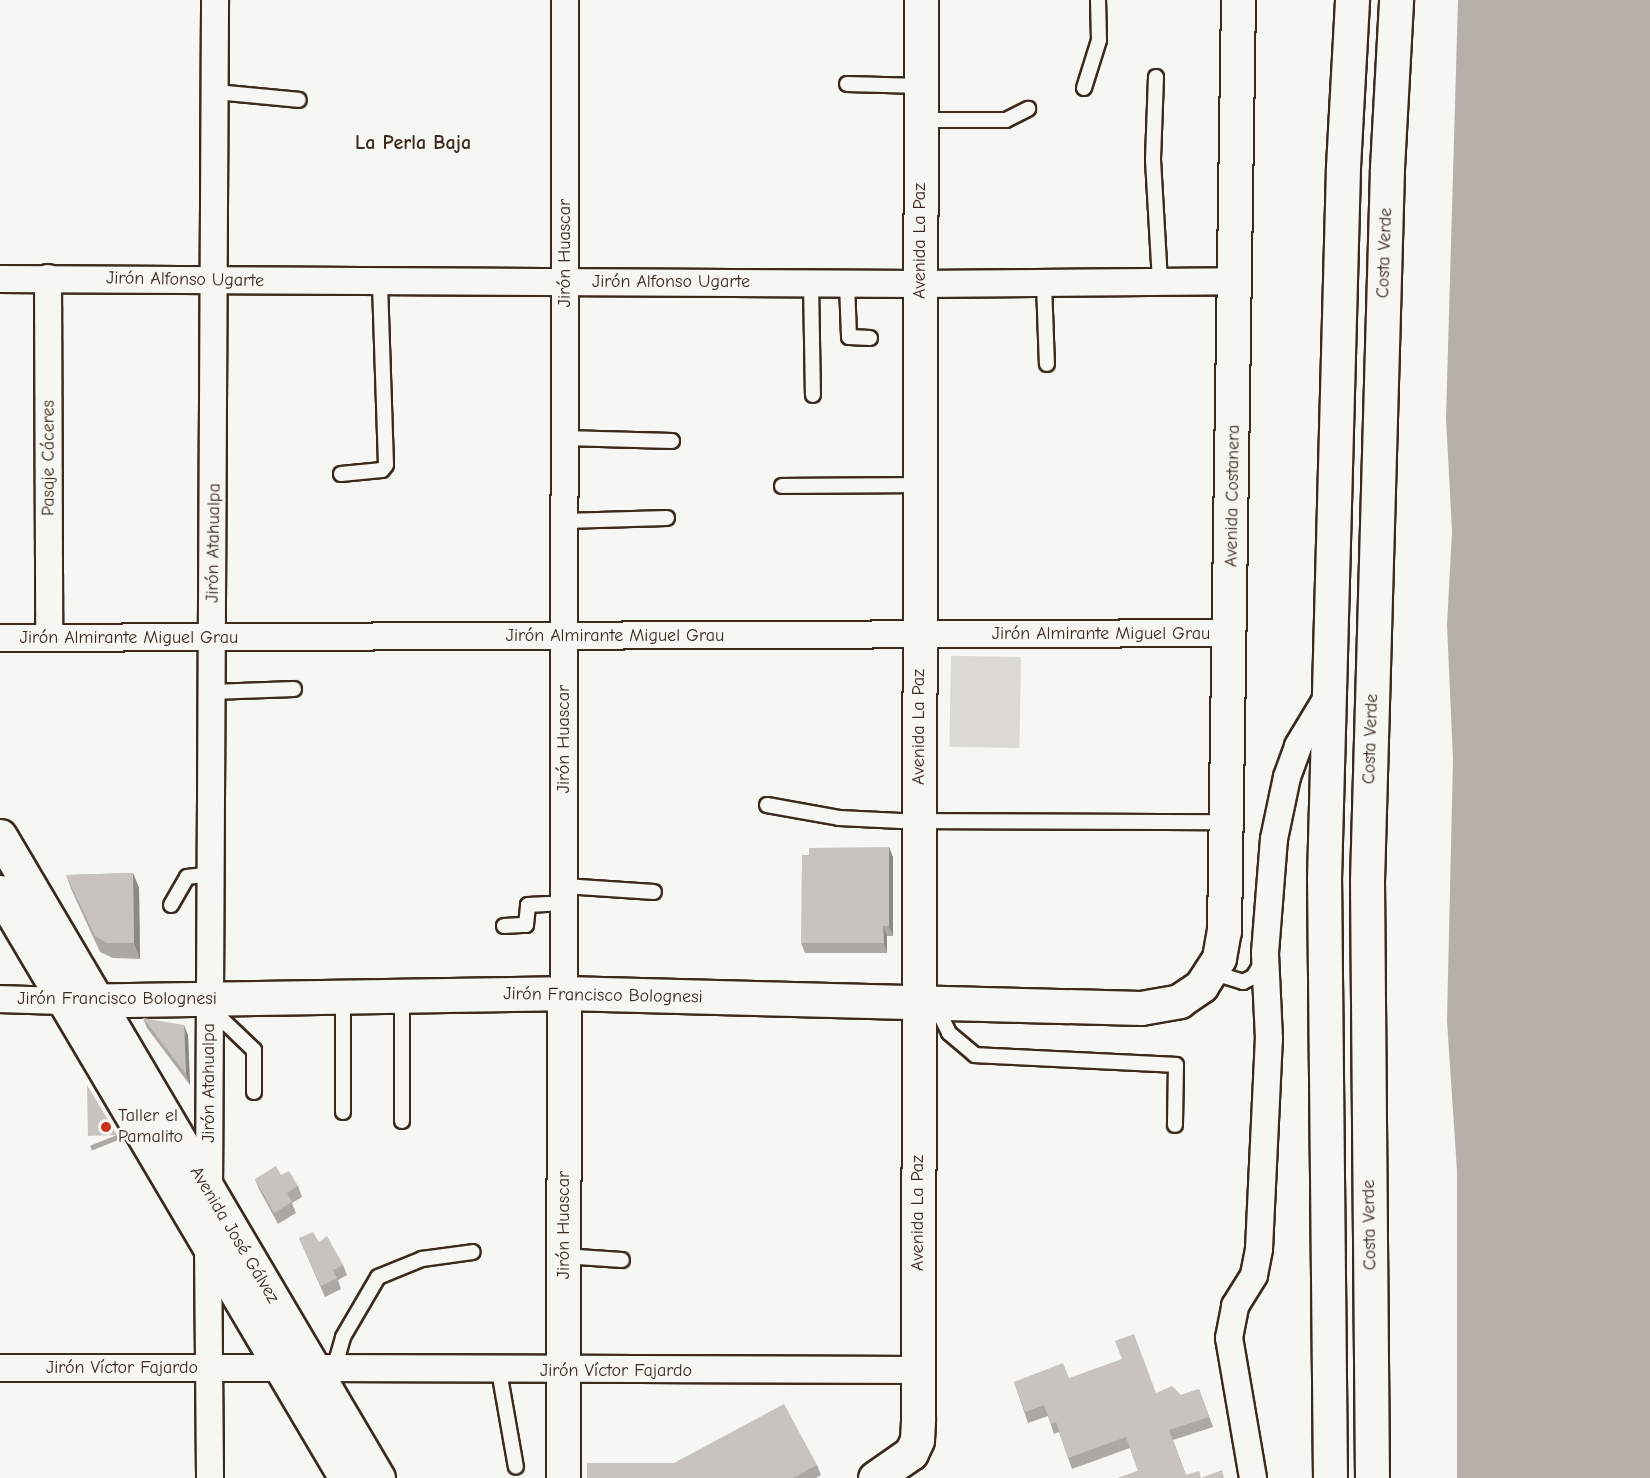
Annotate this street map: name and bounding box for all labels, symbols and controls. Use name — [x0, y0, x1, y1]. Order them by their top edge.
district label: La Perla Baja — [355, 130, 471, 154]
street label: Avenida La Paz — [909, 183, 931, 299]
street label: Jirón Huascar — [554, 199, 576, 307]
street label: Costa Verde — [1373, 207, 1397, 299]
street label: Jirón Alfonso Ugarte — [106, 268, 264, 292]
street label: Jirón Alfonso Ugarte — [592, 271, 750, 293]
street label: Pasaje Cáceres — [38, 400, 60, 516]
street label: Avenida Costanera — [1221, 425, 1245, 567]
street label: Jirón Atahualpa — [202, 483, 226, 603]
street label: Jirón Almirante Miguel Grau — [992, 623, 1210, 645]
street label: Jirón Almirante Miguel Grau — [506, 625, 724, 647]
street label: Jirón Almirante Miguel Grau — [20, 627, 238, 649]
street label: Avenida La Paz — [908, 669, 930, 785]
street label: Jirón Huascar — [553, 685, 575, 793]
street label: Costa Verde — [1359, 693, 1383, 785]
street label: Jirón Francisco Bolognesi — [503, 983, 703, 1009]
street label: Jirón Francisco Bolognesi — [17, 988, 217, 1010]
street label: Jirón Atahualpa — [198, 1023, 220, 1143]
place label: Taller el Pamalito — [118, 1106, 183, 1148]
marker: Taller el Pamalito — [99, 1120, 113, 1134]
street label: Avenida La Paz — [907, 1155, 929, 1271]
street label: Avenida José Gálvez — [185, 1163, 283, 1307]
street label: Jirón Huascar — [553, 1171, 575, 1279]
street label: Costa Verde — [1358, 1180, 1382, 1270]
street label: Jirón Víctor Fajardo — [46, 1357, 198, 1379]
street label: Jirón Víctor Fajardo — [540, 1360, 692, 1382]

